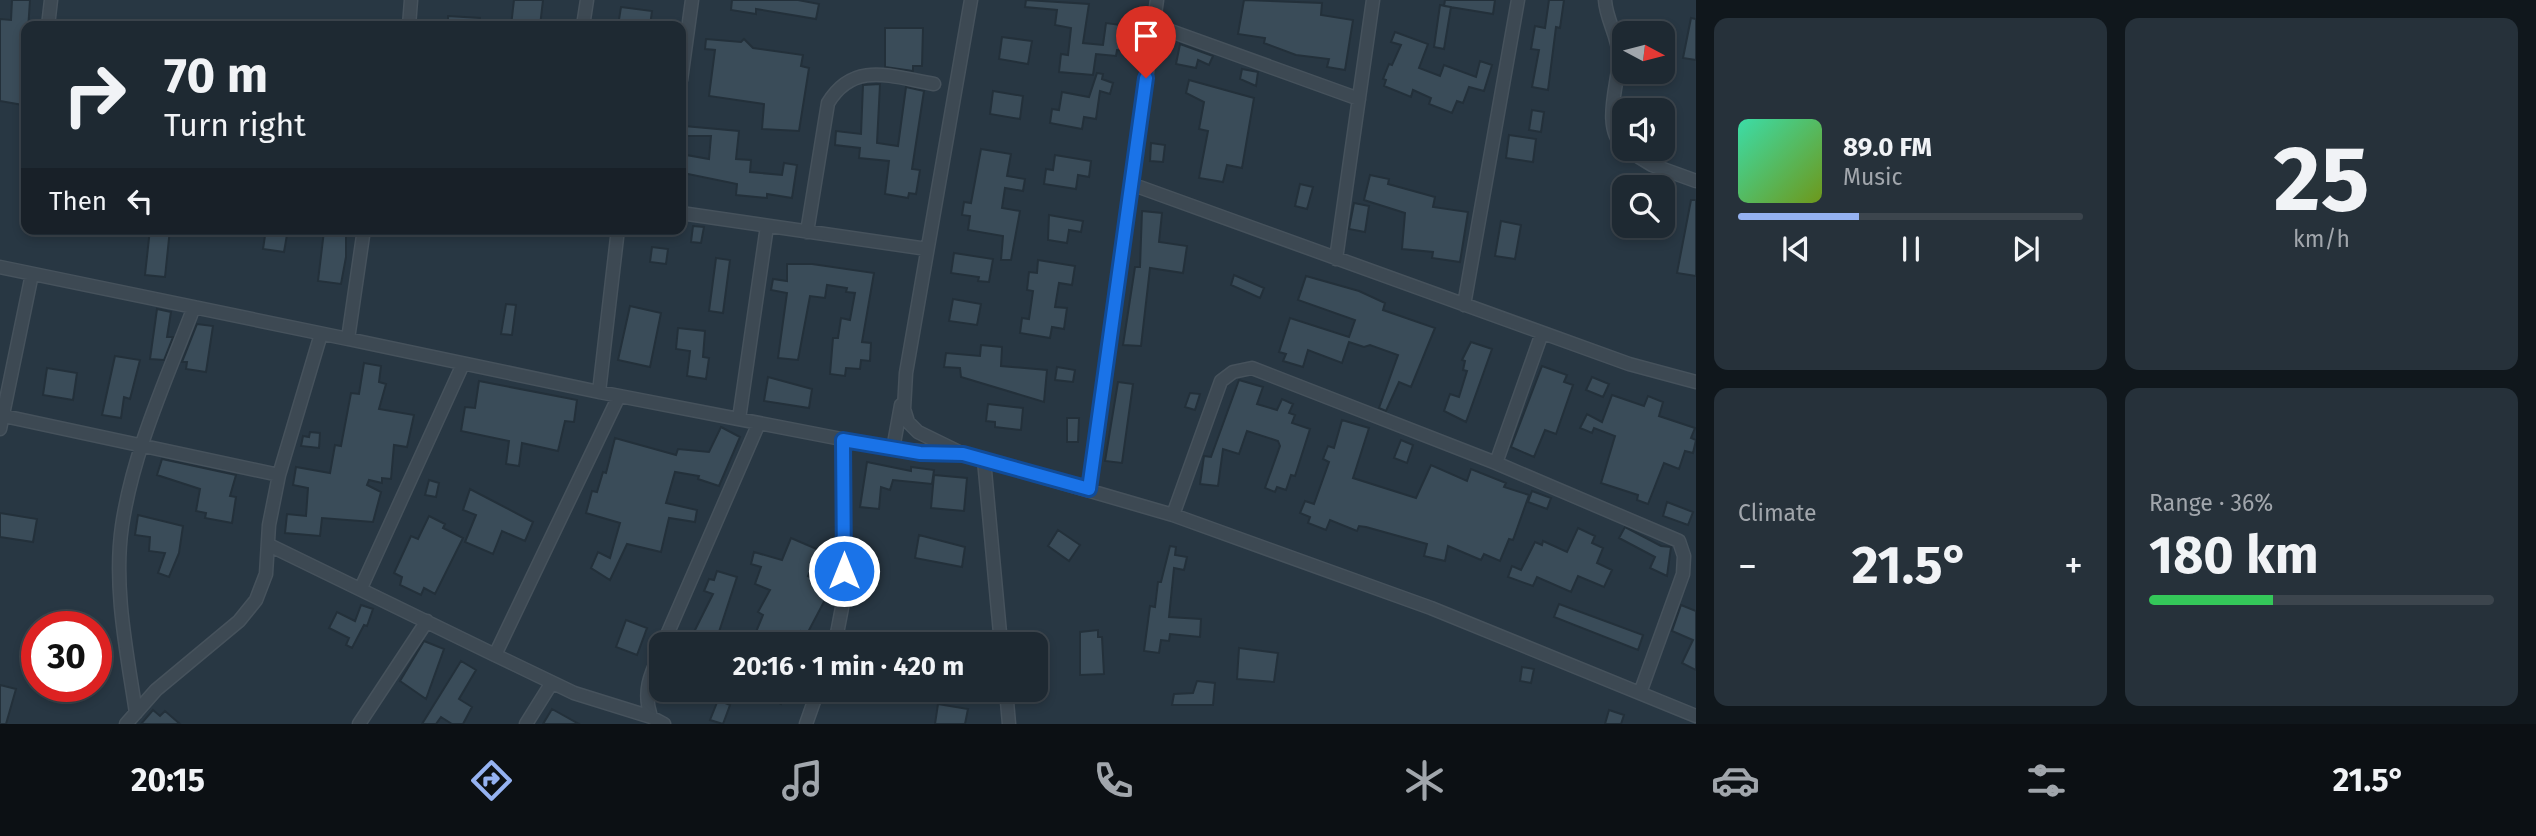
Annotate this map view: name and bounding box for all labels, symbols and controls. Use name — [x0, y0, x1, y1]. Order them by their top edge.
pin — [1116, 6, 1176, 78]
icon: arrive — [1127, 17, 1165, 55]
north arrow — [1612, 21, 1675, 84]
map controls — [1612, 21, 1675, 238]
text: 70 m — [164, 46, 268, 105]
icon: right — [49, 49, 140, 140]
button: sound — [1612, 98, 1675, 161]
text: Turn right — [164, 106, 306, 144]
text: 25 — [2274, 125, 2369, 234]
text: 89.0 FM — [1843, 132, 1932, 163]
text: Music — [1843, 163, 1903, 191]
button: search — [1612, 175, 1675, 238]
icon: left — [121, 182, 159, 220]
text: Then — [49, 186, 107, 217]
text: km/h — [2293, 225, 2350, 253]
icon: previous — [1777, 230, 1815, 268]
icon: pause — [1892, 230, 1930, 268]
icon: next — [2007, 230, 2045, 268]
text: Range · 36% — [2149, 489, 2273, 517]
text: Climate — [1738, 499, 1817, 527]
text: 180 km — [2149, 524, 2319, 587]
position arrow — [807, 534, 881, 608]
text: 21.5° — [1852, 534, 1969, 597]
text: − — [1738, 543, 1757, 589]
text: + — [2064, 543, 2083, 589]
speed limit sign: 30 — [21, 611, 112, 702]
text: 20:16 · 1 min · 420 m — [733, 651, 964, 682]
icon: directions — [467, 756, 516, 805]
icon: music — [778, 756, 827, 805]
icon: phone — [1089, 756, 1138, 805]
icon: climate — [1400, 756, 1449, 805]
icon: car — [1711, 756, 1760, 805]
icon: filters — [2022, 756, 2071, 805]
text: 20:15 — [131, 761, 205, 799]
text: 21.5° — [2333, 761, 2405, 799]

